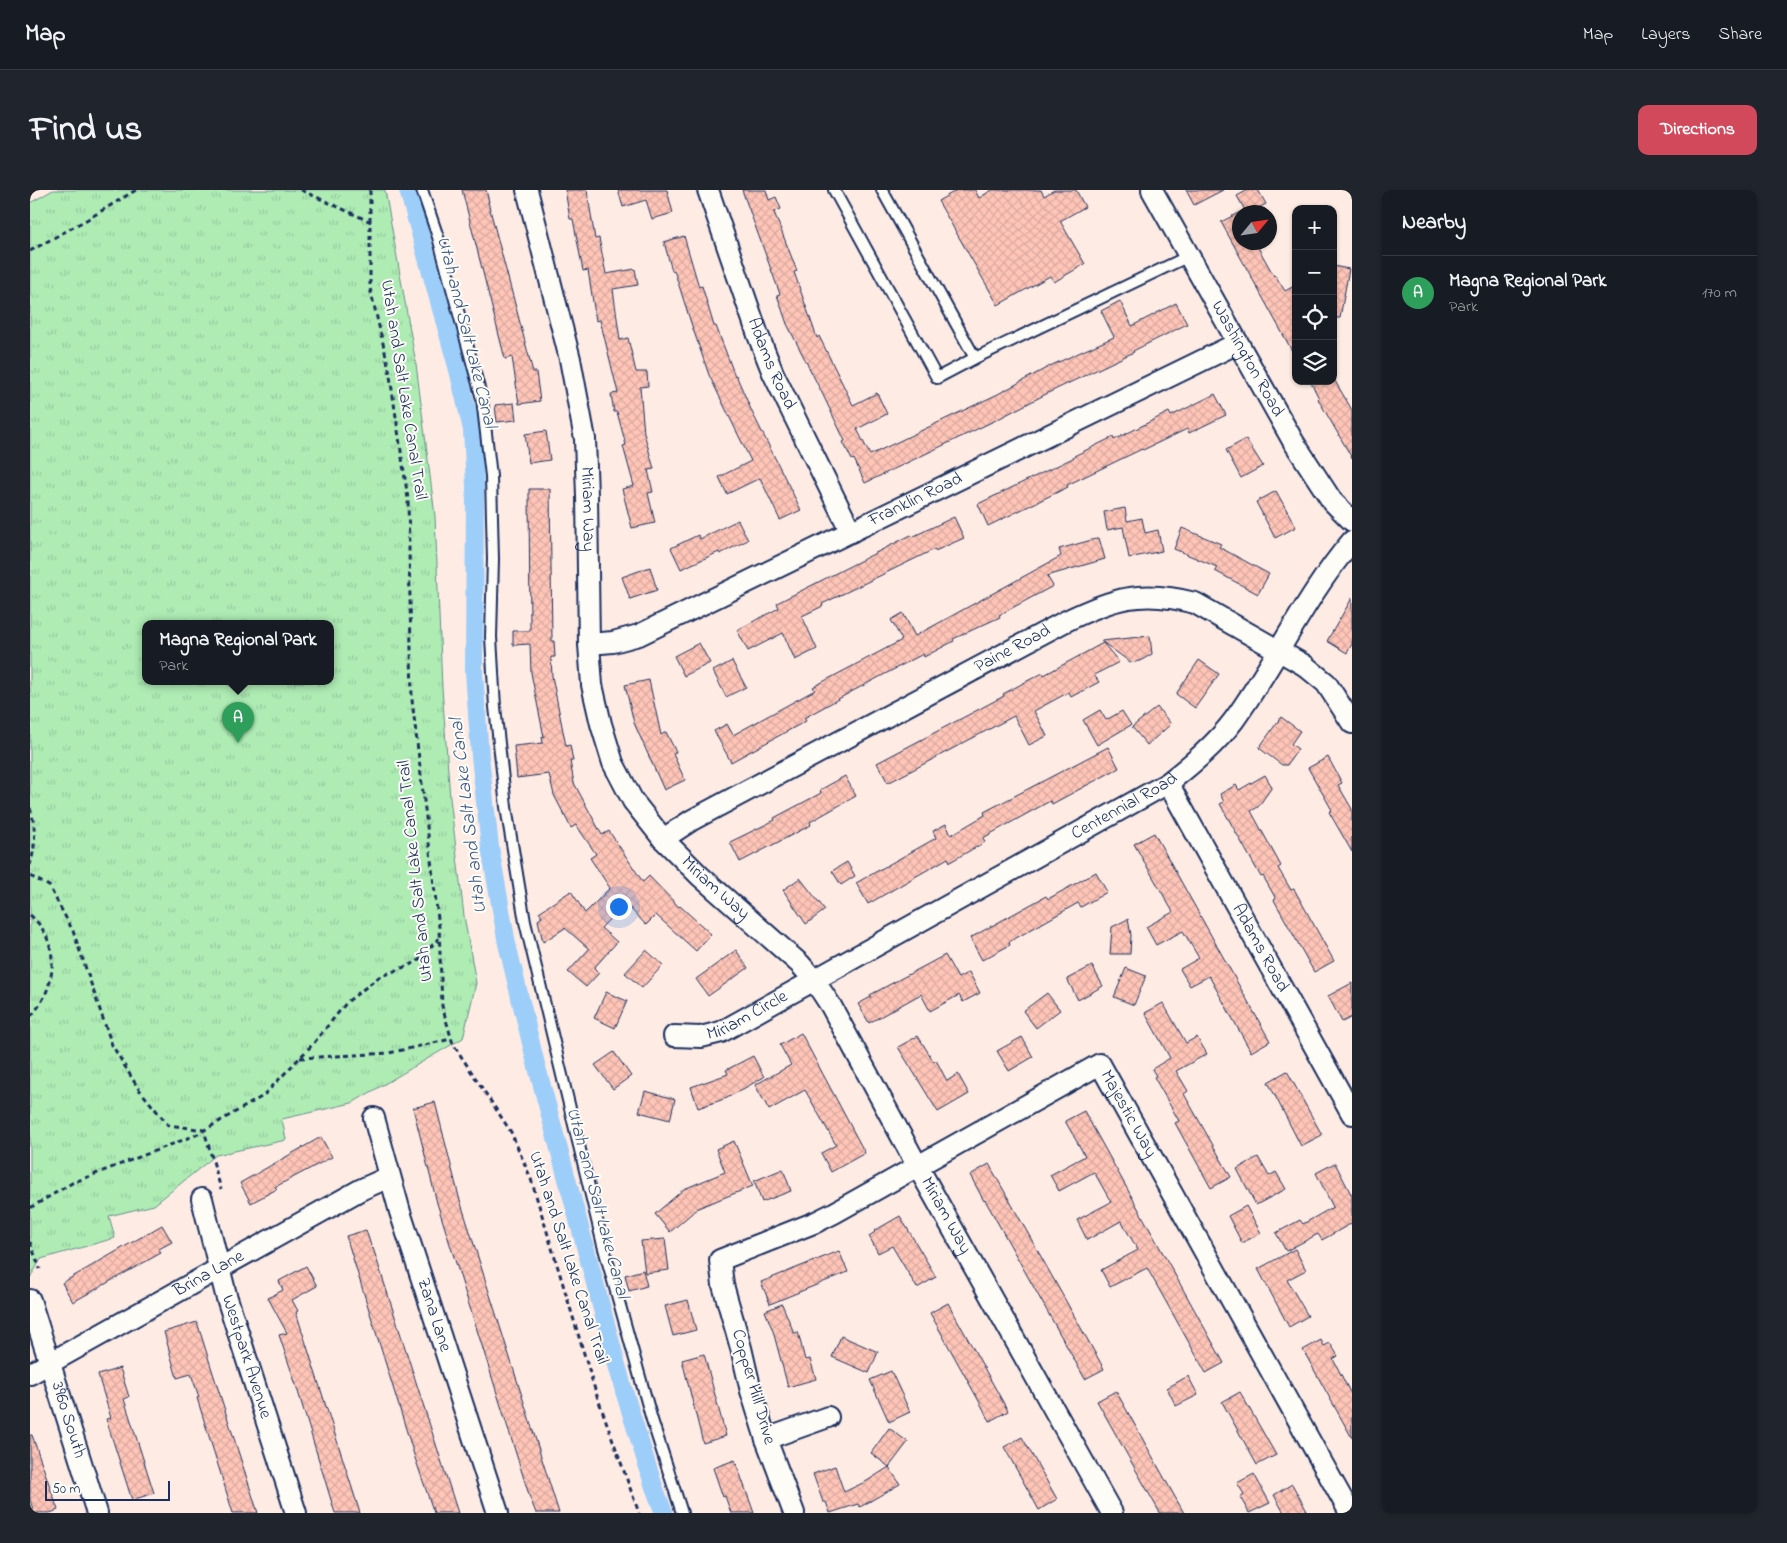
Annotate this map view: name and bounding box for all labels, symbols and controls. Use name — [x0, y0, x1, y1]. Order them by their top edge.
text: Map — [25, 17, 66, 52]
text: Map — [1583, 22, 1613, 48]
text: Layers — [1641, 22, 1691, 48]
text: Share — [1719, 22, 1762, 48]
text: Find us — [30, 105, 142, 156]
button: Directions — [1638, 105, 1757, 155]
north arrow — [1232, 205, 1277, 250]
map controls — [1292, 205, 1337, 385]
button: + — [1292, 205, 1337, 250]
text: Nearby — [1402, 208, 1466, 238]
water label: Utah and Salt Lake Canal — [429, 233, 504, 433]
button: − — [1292, 250, 1337, 295]
text: Magna Regional Park — [1449, 268, 1607, 295]
street label: Utah and Salt Lake Canal Trail — [373, 278, 433, 502]
text: A — [1413, 281, 1423, 305]
text: 170 m — [1702, 281, 1737, 305]
button: locate — [1292, 295, 1337, 340]
text: Park — [1449, 295, 1478, 319]
street label: Washington Road — [1204, 296, 1290, 422]
street label: Adams Road — [740, 314, 802, 414]
button: layers — [1292, 340, 1337, 385]
street label: Miriam Way — [573, 466, 601, 552]
street label: Franklin Road — [864, 466, 967, 534]
street label: Paine Road — [970, 618, 1055, 680]
popup — [142, 620, 334, 685]
text: Magna Regional Park — [159, 627, 317, 654]
text: Park — [159, 654, 188, 678]
pin: A — [222, 702, 254, 743]
water label: Utah and Salt Lake Canal — [443, 714, 494, 915]
street label: Utah and Salt Lake Canal Trail — [391, 759, 441, 983]
street label: Centennial Road — [1067, 767, 1184, 847]
street label: Miriam Way — [675, 851, 755, 927]
your location — [606, 894, 632, 920]
street label: Adams Road — [1225, 899, 1295, 997]
street label: Miriam Circle — [704, 984, 794, 1048]
street label: Majestic Way — [1093, 1066, 1163, 1163]
water label: Utah and Salt Lake Canal — [559, 1105, 636, 1304]
street label: Utah and Salt Lake Canal Trail — [521, 1148, 615, 1368]
street label: Miriam Way — [913, 1172, 978, 1259]
street label: Brina Lane — [168, 1244, 250, 1305]
street label: Zana Lane — [409, 1275, 458, 1356]
street label: Westpark Avenue — [214, 1292, 278, 1423]
street label: Copper Hill Drive — [724, 1326, 782, 1449]
street label: 3960 South — [44, 1379, 92, 1462]
scale bar — [45, 1478, 170, 1501]
text: 50 m — [52, 1479, 80, 1500]

